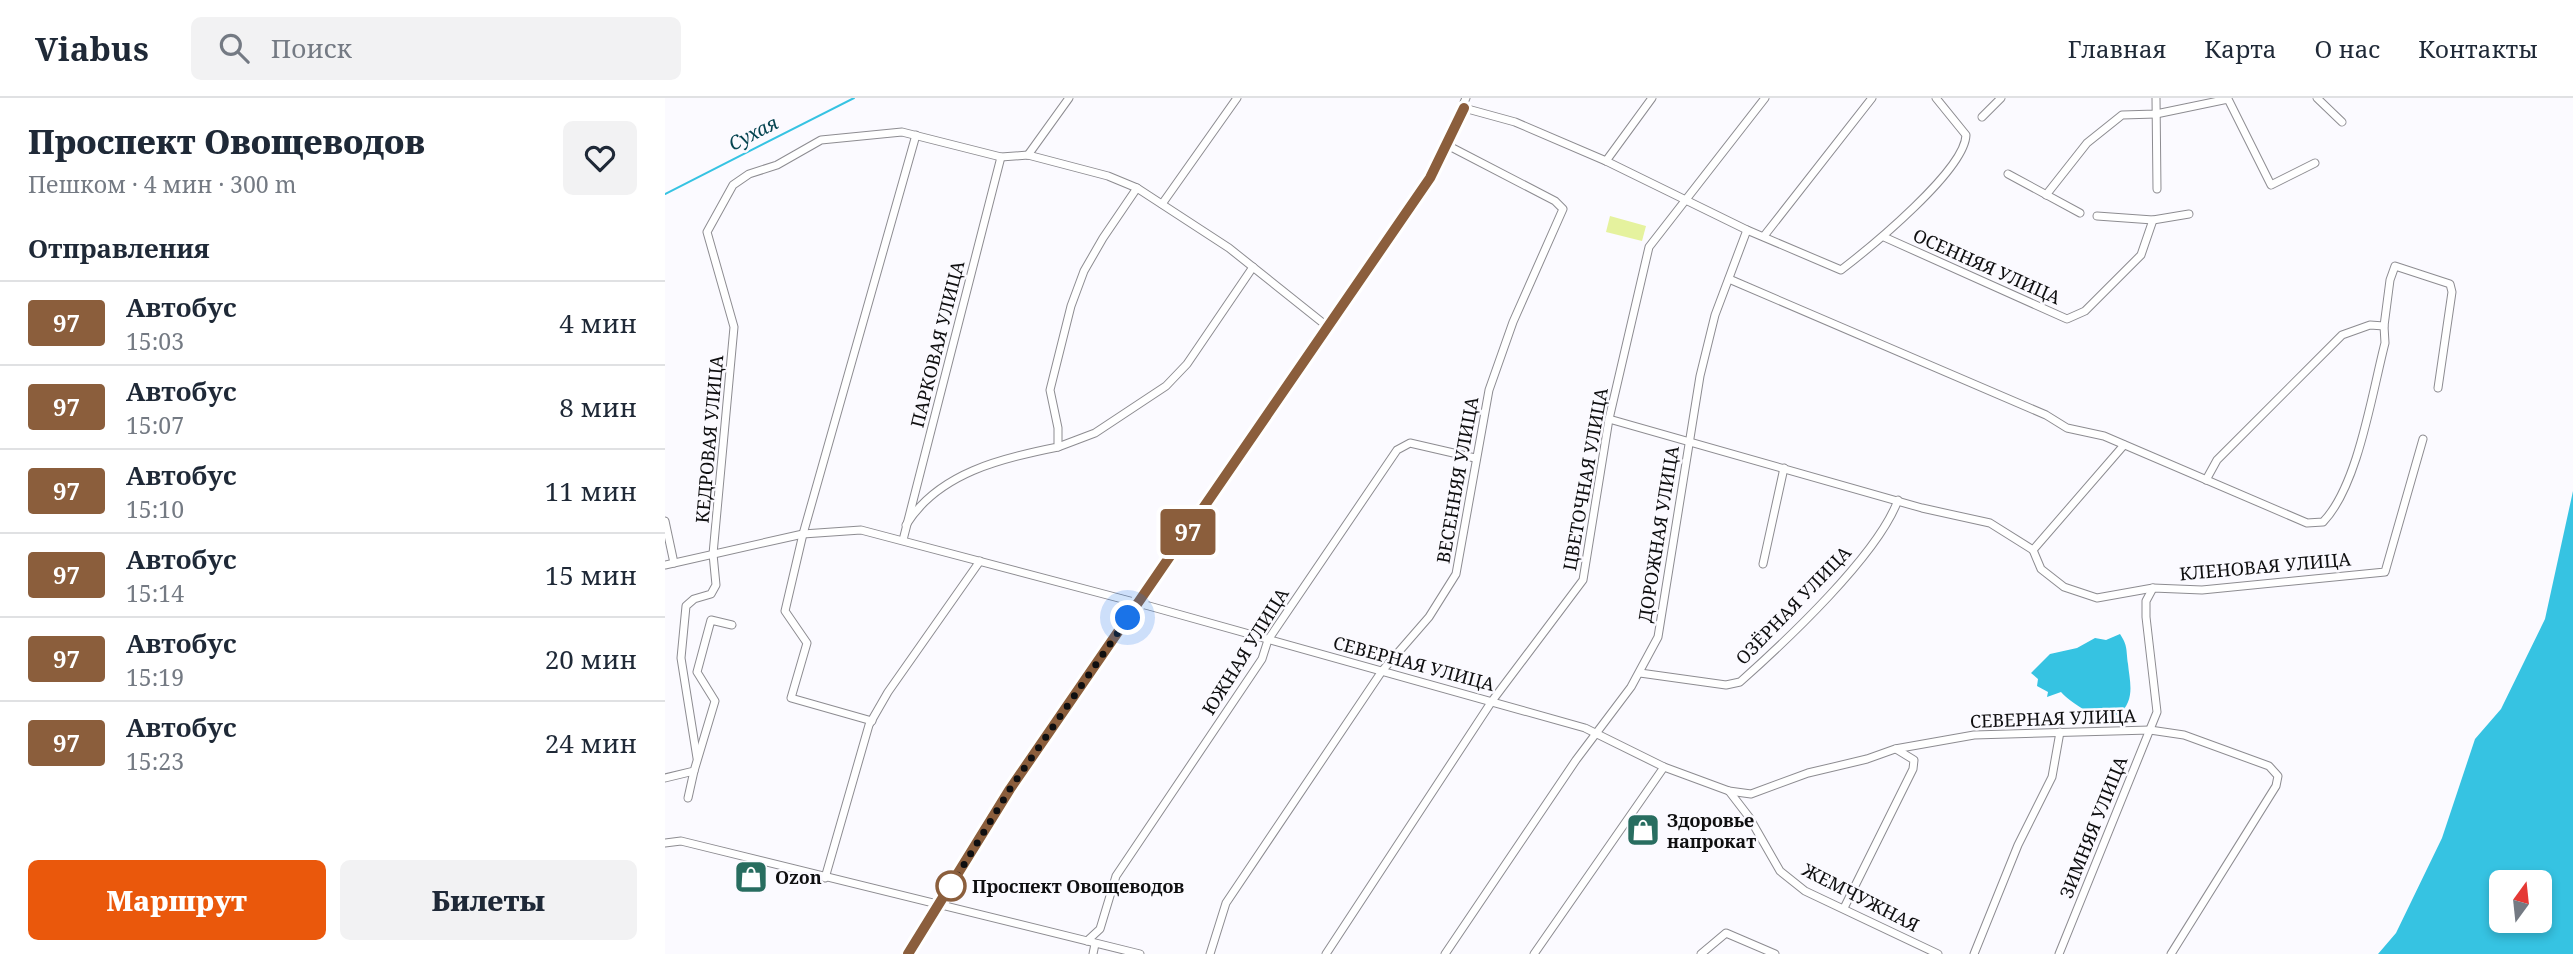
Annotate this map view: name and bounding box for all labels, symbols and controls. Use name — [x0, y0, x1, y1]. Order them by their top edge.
search box — [191, 17, 681, 80]
text: Viabus — [35, 26, 149, 71]
icon: search — [215, 29, 253, 67]
text: Поиск — [271, 30, 352, 66]
text: Главная — [2068, 32, 2166, 65]
text: Карта — [2204, 32, 2277, 65]
text: О нас — [2315, 32, 2380, 65]
text: Контакты — [2418, 32, 2538, 65]
water label: Сухая — [724, 109, 783, 157]
text: Проспект Овощеводов — [28, 119, 425, 164]
button: heart — [563, 121, 637, 195]
text: Пешком · 4 мин · 300 m — [28, 168, 296, 200]
street label: ОСЕННЯЯ УЛИЦА — [1909, 223, 2065, 309]
text: Отправления — [28, 230, 210, 266]
street label: ПАРКОВАЯ УЛИЦА — [905, 258, 969, 430]
text: Автобус — [126, 289, 236, 325]
text: 4 мин — [559, 305, 637, 341]
text: 97 — [53, 306, 80, 339]
text: 15:03 — [126, 325, 184, 357]
street label: КЕДРОВАЯ УЛИЦА — [690, 354, 728, 524]
text: Автобус — [126, 373, 236, 409]
street label: ЦВЕТОЧНАЯ УЛИЦА — [1557, 385, 1613, 572]
text: 8 мин — [559, 389, 637, 425]
text: 97 — [53, 390, 80, 423]
street label: ВЕСЕННЯЯ УЛИЦА — [1431, 395, 1484, 565]
text: 15:07 — [126, 409, 184, 441]
street label: ДОРОЖНАЯ УЛИЦА — [1632, 444, 1684, 624]
text: Автобус — [126, 457, 236, 493]
text: 11 мин — [545, 473, 637, 509]
text: 97 — [53, 474, 80, 507]
text: 15:10 — [126, 493, 184, 525]
line badge: 97 — [1156, 509, 1219, 555]
text: 97 — [1174, 515, 1202, 548]
street label: ОЗЁРНАЯ УЛИЦА — [1730, 540, 1856, 669]
text: Автобус — [126, 541, 236, 577]
street label: КЛЕНОВАЯ УЛИЦА — [2178, 547, 2352, 585]
text: 15 мин — [545, 557, 637, 593]
text: 97 — [53, 558, 80, 591]
text: 15:14 — [126, 577, 184, 609]
street label: ЮЖНАЯ УЛИЦА — [1196, 583, 1294, 719]
your location — [1110, 600, 1145, 635]
text: Автобус — [126, 625, 236, 661]
street label: СЕВЕРНАЯ УЛИЦА — [1331, 630, 1498, 696]
text: 20 мин — [545, 641, 637, 677]
text: 97 — [53, 642, 80, 675]
text: 15:19 — [126, 661, 184, 693]
street label: СЕВЕРНАЯ УЛИЦА — [1970, 703, 2137, 733]
text: Автобус — [126, 709, 236, 745]
text: 24 мин — [545, 725, 637, 761]
text: 97 — [53, 726, 80, 759]
text: 15:23 — [126, 745, 184, 777]
street label: ЗИМНЯЯ УЛИЦА — [2054, 752, 2133, 902]
place label: Здоровье напрокат — [1667, 808, 1756, 853]
shop icon: Здоровье напрокат — [1624, 811, 1662, 849]
street label: ЖЕМЧУЖНАЯ — [1798, 857, 1924, 937]
shop icon: Ozon — [732, 858, 770, 896]
button: Маршрут — [28, 860, 326, 940]
button: Билеты — [340, 860, 637, 940]
place label: Ozon — [775, 865, 822, 889]
north arrow — [2489, 870, 2551, 933]
map controls — [2489, 870, 2552, 933]
marker: Проспект Овощеводов — [936, 871, 966, 901]
place label: Проспект Овощеводов — [972, 874, 1184, 898]

